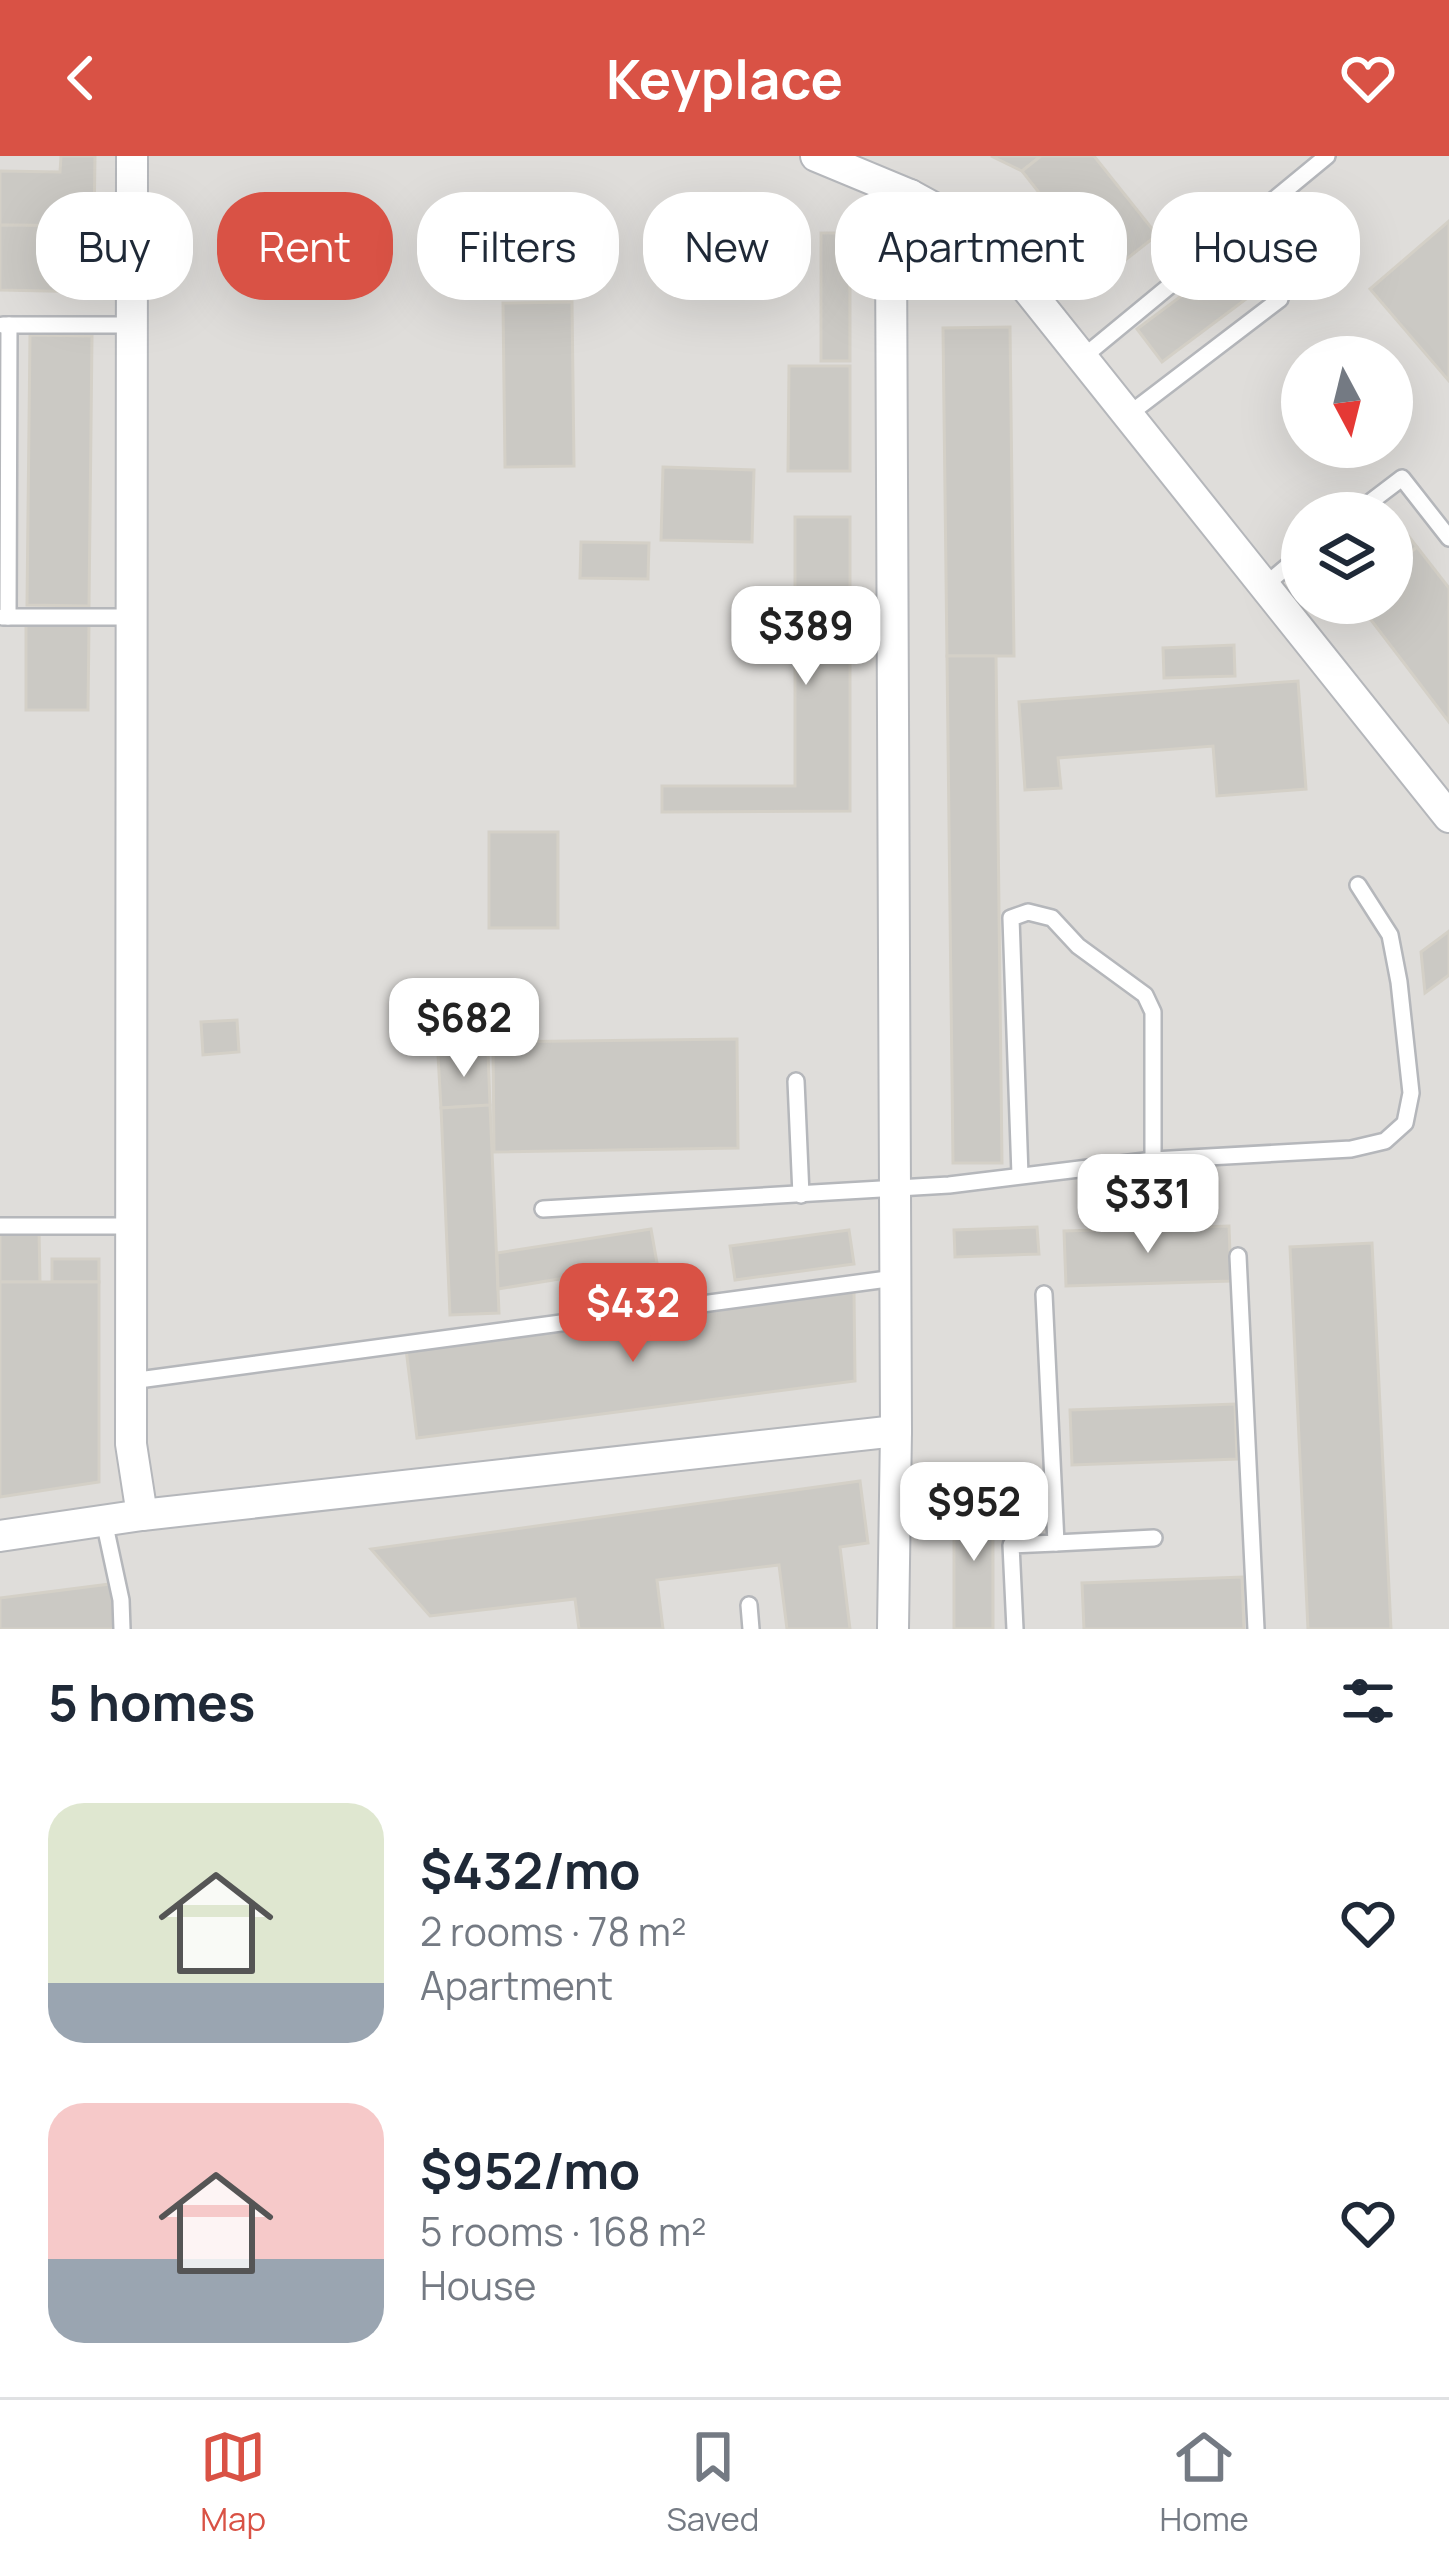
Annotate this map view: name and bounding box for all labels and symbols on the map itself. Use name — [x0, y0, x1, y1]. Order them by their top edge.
north arrow — [1281, 336, 1413, 468]
pin: $389 — [735, 586, 877, 688]
pin: $682 — [393, 978, 535, 1080]
pin: $331 — [1077, 1154, 1219, 1256]
pin: $432 — [562, 1263, 704, 1365]
pin: $952 — [903, 1462, 1045, 1564]

